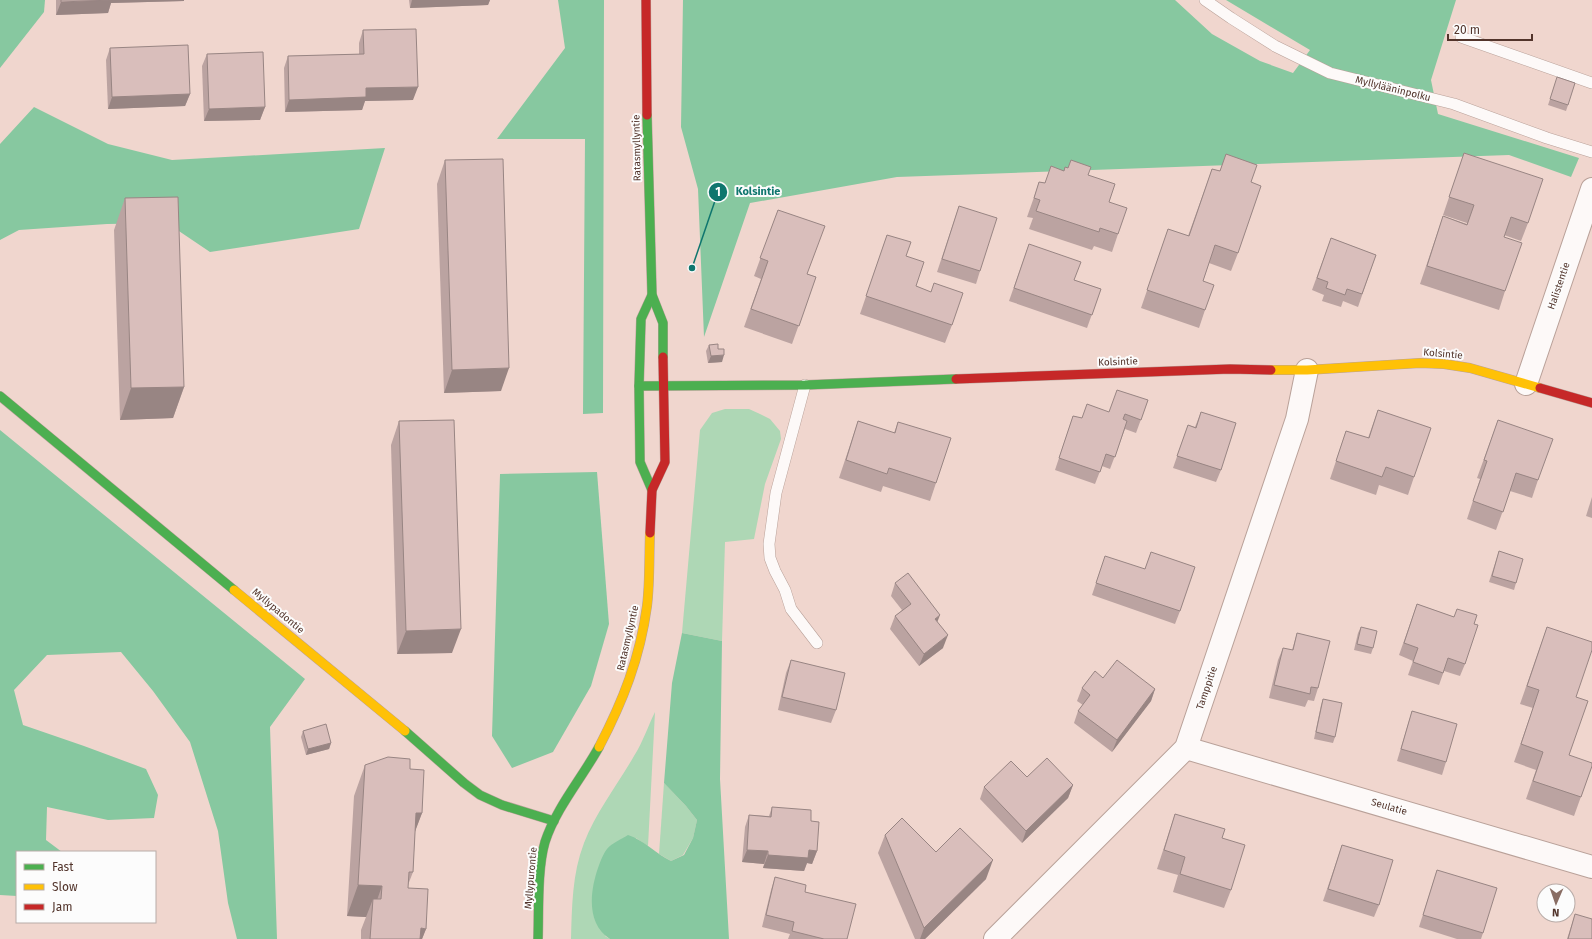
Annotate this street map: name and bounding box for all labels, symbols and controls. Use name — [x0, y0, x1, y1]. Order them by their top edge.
scale bar — [1448, 16, 1532, 42]
text: 20 m — [1454, 23, 1480, 37]
street label: Myllylääninpolku — [1354, 74, 1432, 104]
street label: Ratasmyllyntie — [630, 115, 644, 181]
callout: Kolsintie — [708, 180, 788, 203]
text: 1 — [715, 185, 721, 199]
text: Kolsintie — [736, 185, 780, 198]
street label: Halistentie — [1545, 261, 1573, 311]
street label: Kolsintie — [1423, 346, 1463, 362]
street label: Kolsintie — [1098, 355, 1138, 369]
street label: Myllypadontie — [250, 586, 306, 636]
street label: Ratasmyllyntie — [615, 604, 641, 672]
street label: Tamppitie — [1194, 665, 1220, 711]
street label: Seulatie — [1370, 796, 1408, 818]
street label: Myllypurontie — [522, 846, 540, 910]
legend — [16, 851, 156, 923]
text: Fast — [52, 860, 74, 874]
text: Slow — [52, 880, 78, 894]
north arrow — [1536, 883, 1576, 923]
text: Jam — [52, 900, 72, 914]
text: N — [1552, 906, 1560, 919]

